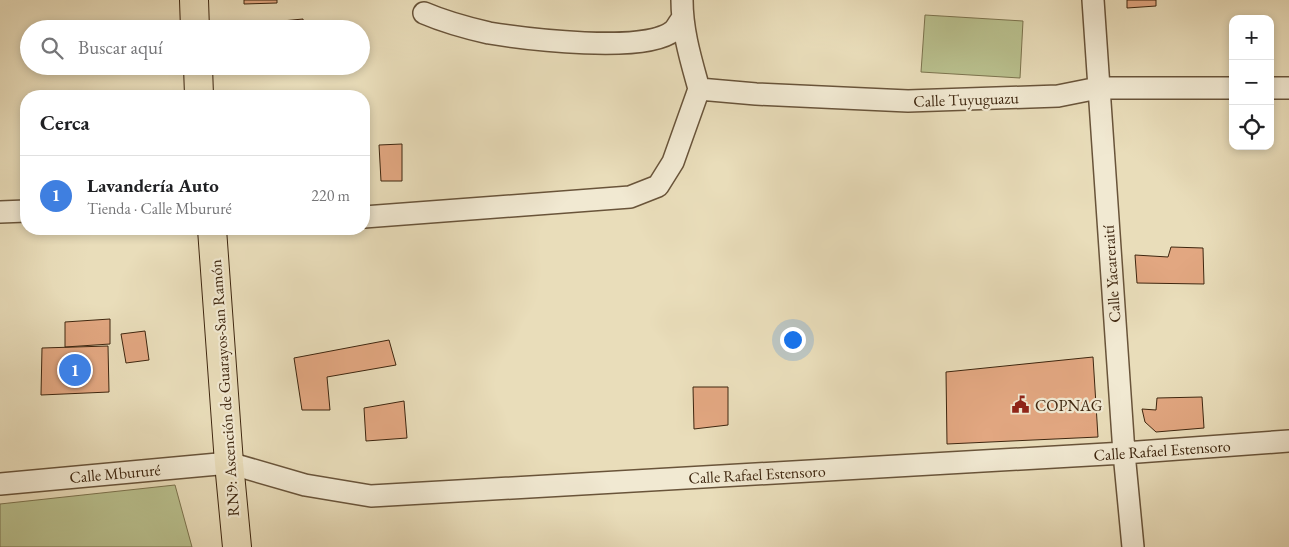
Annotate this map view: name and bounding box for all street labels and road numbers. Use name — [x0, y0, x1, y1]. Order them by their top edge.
street label: Calle Tuyuguazu — [913, 87, 1020, 112]
street label: Calle Yacareraití — [1098, 224, 1125, 323]
street label: RN9: Ascención de Guarayos-San Ramón — [205, 258, 244, 517]
street label: Calle Rafael Estensoro — [1093, 435, 1231, 466]
street label: Calle Mbururé — [69, 459, 161, 488]
street label: Calle Rafael Estensoro — [688, 460, 826, 489]

